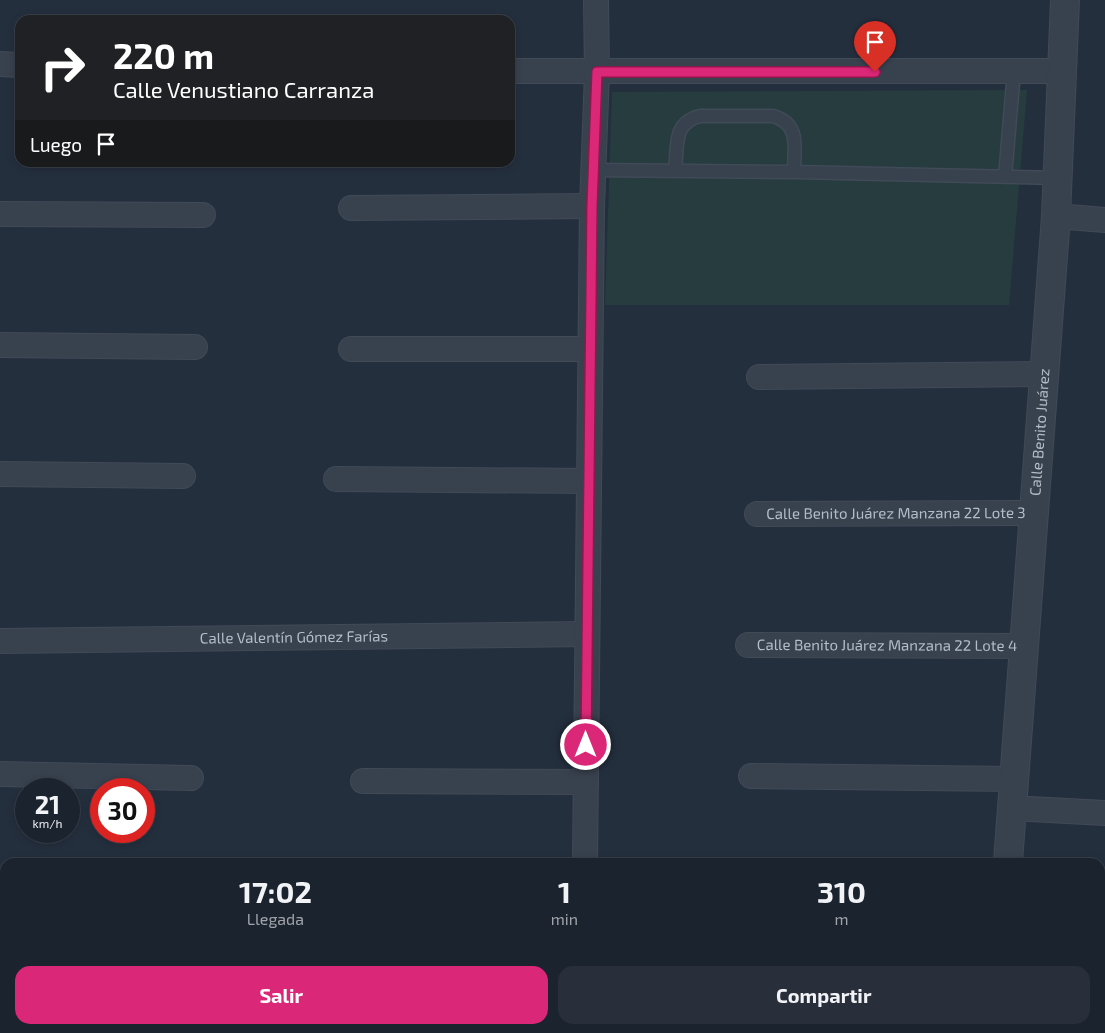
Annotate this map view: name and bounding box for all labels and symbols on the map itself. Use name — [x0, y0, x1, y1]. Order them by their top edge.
pin — [854, 21, 896, 72]
street label: Calle Benito Juárez — [1025, 368, 1053, 496]
street label: Calle Benito Juárez Manzana 22 Lote 3 — [766, 503, 1026, 522]
street label: Calle Valentín Gómez Farías — [200, 626, 388, 647]
street label: Calle Benito Juárez Manzana 22 Lote 4 — [757, 635, 1017, 654]
position arrow — [559, 718, 611, 770]
speed limit sign: 30 — [90, 778, 155, 843]

